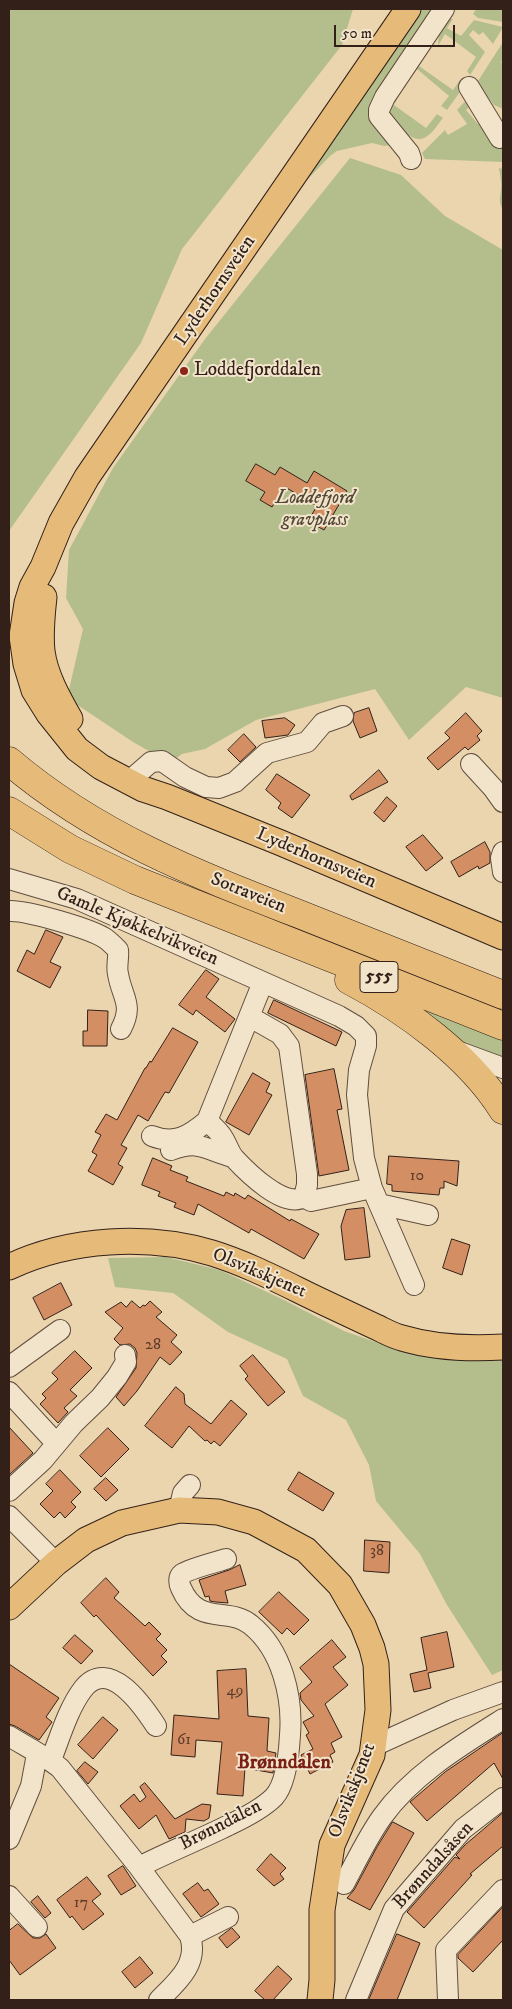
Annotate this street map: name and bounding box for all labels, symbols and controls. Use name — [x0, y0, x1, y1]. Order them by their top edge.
scale bar — [337, 15, 458, 47]
text: 50 m — [342, 24, 372, 43]
street label: Lyderhornsveien — [171, 232, 261, 350]
place label: Loddefjorddalen — [194, 360, 321, 382]
marker: Loddefjorddalen — [178, 365, 190, 377]
park label: Loddefjord gravplass — [276, 488, 354, 532]
street label: Lyderhornsveien — [253, 824, 379, 894]
street label: Sotraveien — [207, 869, 289, 919]
street label: Gamle Kjøkkelvikveien — [53, 883, 221, 971]
road number: 555 — [360, 962, 398, 992]
house number: 10 — [410, 1167, 424, 1187]
street label: Olsvikskjenet — [209, 1244, 309, 1304]
house number: 28 — [145, 1336, 161, 1356]
house number: 38 — [370, 1542, 384, 1562]
house number: 49 — [226, 1682, 244, 1702]
house number: 61 — [177, 1731, 191, 1751]
street label: Olsvikskjenet — [324, 1740, 382, 1842]
district label: Brønndalen — [237, 1752, 331, 1776]
street label: Brønndalen — [176, 1796, 266, 1856]
street label: Brønndalsåsen — [389, 1818, 479, 1914]
house number: 17 — [74, 1894, 88, 1914]

